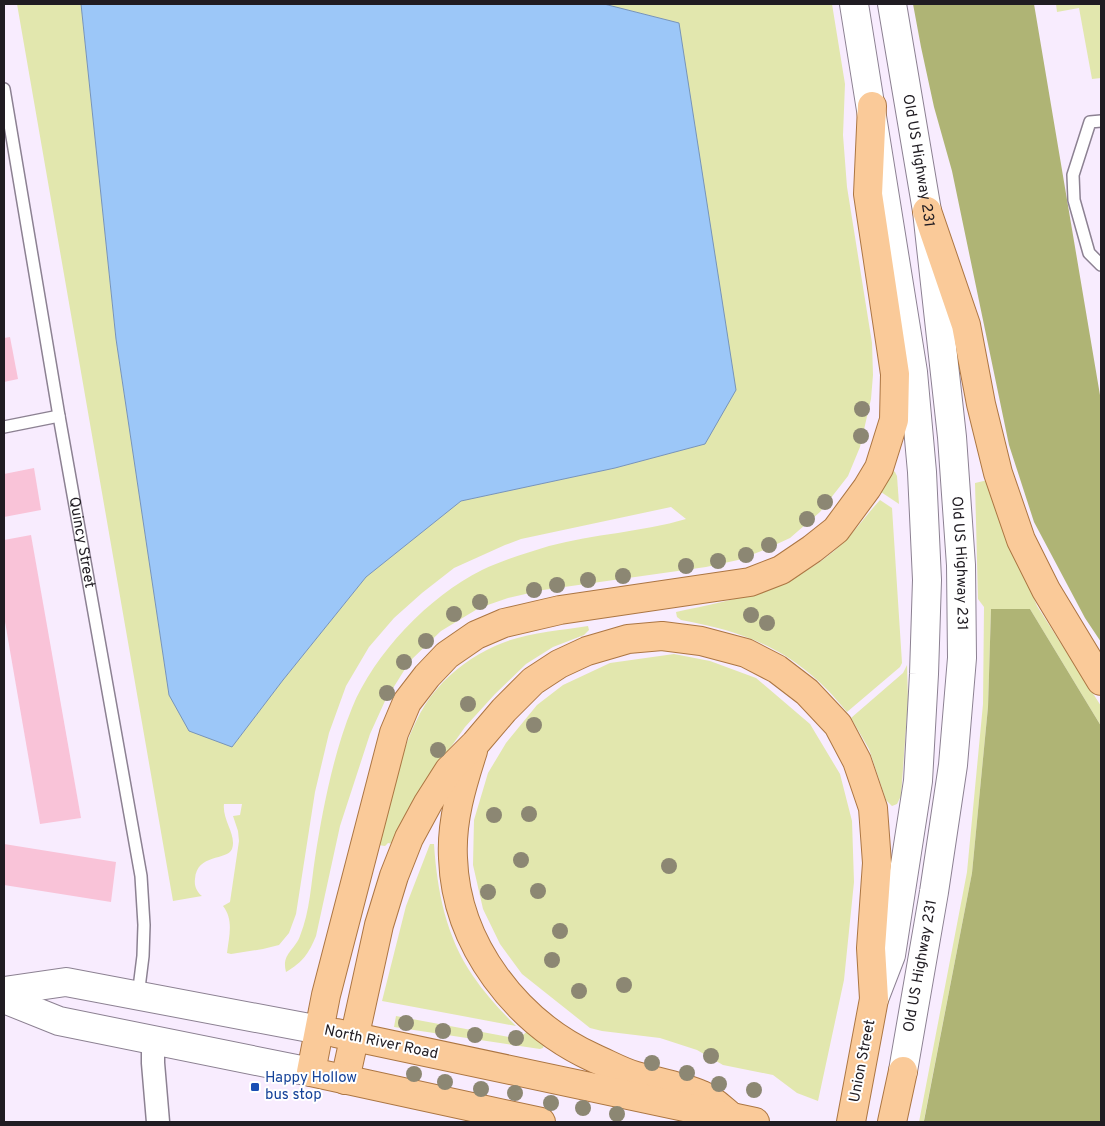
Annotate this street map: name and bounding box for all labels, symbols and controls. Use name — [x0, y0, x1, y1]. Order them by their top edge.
street label: Old US Highway 231 — [898, 93, 938, 228]
street label: Quincy Street — [64, 495, 99, 590]
street label: Old US Highway 231 — [947, 496, 971, 631]
street label: Old US Highway 231 — [900, 898, 942, 1034]
street label: Union Street — [846, 1018, 880, 1104]
street label: North River Road — [322, 1022, 440, 1064]
place label: Happy Hollow bus stop — [265, 1069, 357, 1105]
marker: Happy Hollow bus stop — [249, 1081, 261, 1093]

